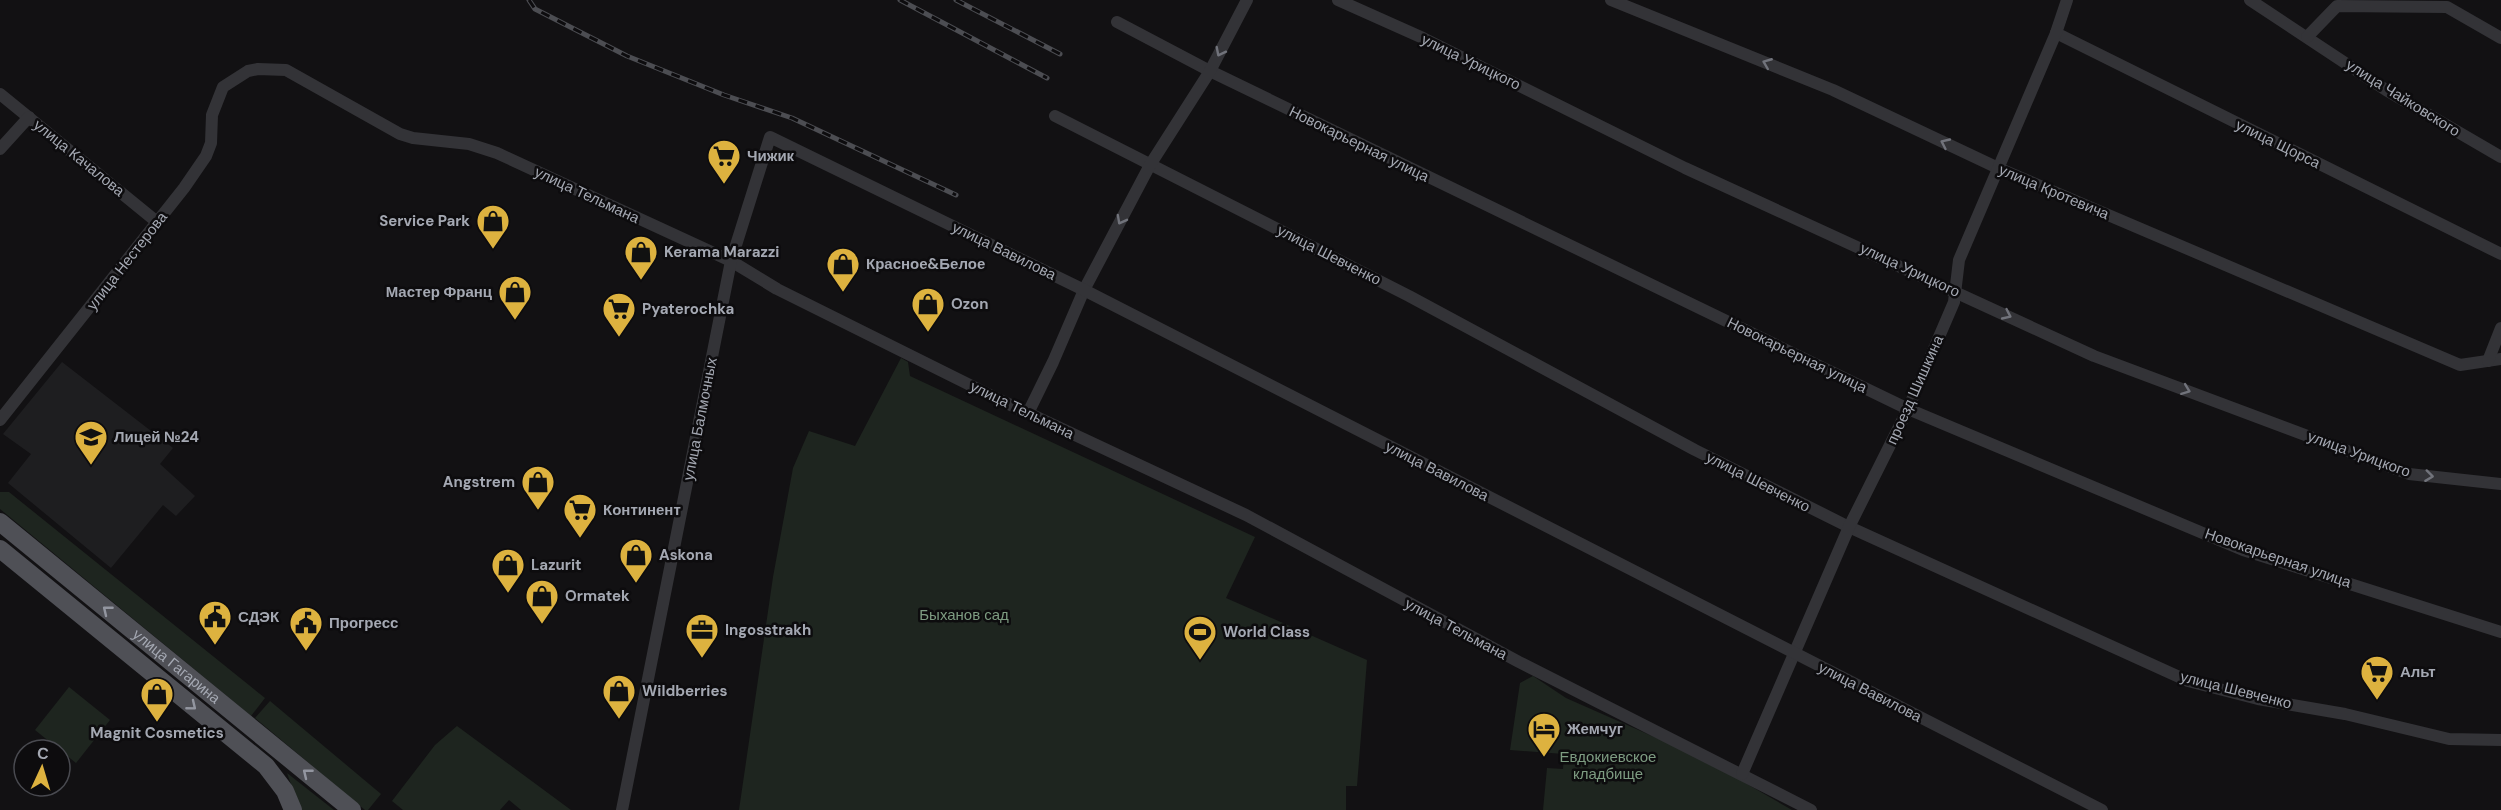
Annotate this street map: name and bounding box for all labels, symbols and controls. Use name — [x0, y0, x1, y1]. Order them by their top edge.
street label: улица Урицкого — [1418, 29, 1524, 95]
one-way arrow — [1216, 46, 1227, 56]
street label: улица Чайковского — [2342, 55, 2464, 141]
one-way arrow — [1762, 58, 1773, 70]
street label: Новокарьерная улица — [1286, 101, 1433, 187]
street label: улица Качалова — [29, 115, 129, 201]
street label: улица Щорса — [2232, 115, 2324, 173]
supermarket icon: Чижик — [706, 138, 742, 185]
one-way arrow — [1940, 138, 1951, 150]
place label: Чижик — [747, 146, 795, 166]
street label: улица Кротевича — [1996, 160, 2113, 224]
street label: улица Тельмана — [531, 162, 643, 228]
shop icon: Service Park — [475, 203, 511, 250]
street label: улица Нестерова — [82, 207, 172, 314]
place label: Service Park — [379, 211, 470, 231]
one-way arrow — [1117, 214, 1128, 224]
street label: улица Вавилова — [949, 217, 1060, 285]
street label: улица Шевченко — [1274, 220, 1384, 290]
shop icon: Kerama Marazzi — [623, 234, 659, 281]
street label: улица Урицкого — [1857, 238, 1963, 302]
place label: Kerama Marazzi — [664, 242, 779, 262]
shop icon: Красное&Белое — [825, 246, 861, 293]
place label: Красное&Белое — [866, 254, 985, 274]
shop icon: Мастер Франц — [497, 274, 533, 321]
place label: Мастер Франц — [386, 282, 493, 302]
shop icon: Ozon — [910, 286, 946, 333]
supermarket icon: Pyaterochka — [601, 291, 637, 338]
place label: Ozon — [951, 294, 989, 314]
place label: Pyaterochka — [642, 299, 734, 319]
one-way arrow — [2000, 307, 2011, 319]
street label: Новокарьерная улица — [1724, 312, 1871, 398]
street label: проезд Шишкина — [1882, 332, 1948, 448]
street label: улица Балмочных — [678, 355, 722, 482]
street label: улица Тельмана — [967, 376, 1078, 444]
one-way arrow — [2181, 383, 2191, 396]
school or university icon: Лицей №24 — [73, 419, 109, 466]
street label: улица Урицкого — [2305, 426, 2413, 482]
place label: Лицей №24 — [114, 427, 199, 447]
street label: улица Вавилова — [1382, 436, 1493, 506]
street label: улица Шевченко — [1703, 447, 1813, 517]
shop icon: Angstrem — [520, 464, 556, 511]
one-way arrow — [2425, 469, 2434, 482]
place label: Angstrem — [443, 472, 515, 492]
supermarket icon: Континент — [562, 492, 598, 539]
place label: Континент — [603, 500, 681, 520]
street label: Новокарьерная улица — [2202, 524, 2354, 593]
shop icon: Askona — [618, 537, 654, 584]
place label: Askona — [659, 545, 713, 565]
shop icon: Lazurit — [490, 547, 526, 594]
place label: Lazurit — [531, 555, 582, 575]
shop icon: Ormatek — [524, 578, 560, 625]
place label: Ormatek — [565, 586, 630, 606]
street label: улица Тельмана — [1401, 594, 1511, 665]
public building icon: СДЭК — [197, 599, 233, 646]
public building icon: Прогресс — [288, 605, 324, 652]
park label: Быханов сад — [919, 605, 1009, 625]
one-way arrow — [103, 606, 114, 617]
place label: СДЭК — [238, 607, 280, 627]
office icon: Ingosstrakh — [684, 612, 720, 659]
place label: Прогресс — [329, 613, 398, 633]
sports icon: World Class — [1182, 614, 1218, 661]
place label: Ingosstrakh — [725, 620, 811, 640]
place label: World Class — [1223, 622, 1310, 642]
street label: улица Гагарина — [128, 625, 225, 709]
supermarket icon: Альт — [2359, 654, 2395, 701]
street label: улица Вавилова — [1815, 657, 1926, 727]
place label: Альт — [2400, 662, 2436, 682]
street label: улица Шевченко — [2178, 666, 2294, 714]
shop icon: Wildberries — [601, 673, 637, 720]
shop icon: Magnit Cosmetics — [139, 676, 175, 723]
place label: Wildberries — [642, 681, 727, 701]
one-way arrow — [185, 699, 196, 710]
hotel icon: Жемчуг — [1526, 711, 1562, 758]
place label: Жемчуг — [1566, 719, 1623, 739]
place label: Magnit Cosmetics — [90, 723, 224, 743]
north arrow — [12, 738, 72, 798]
text: С — [37, 743, 50, 764]
park label: Евдокиевское кладбище — [1560, 747, 1656, 784]
one-way arrow — [303, 769, 314, 780]

